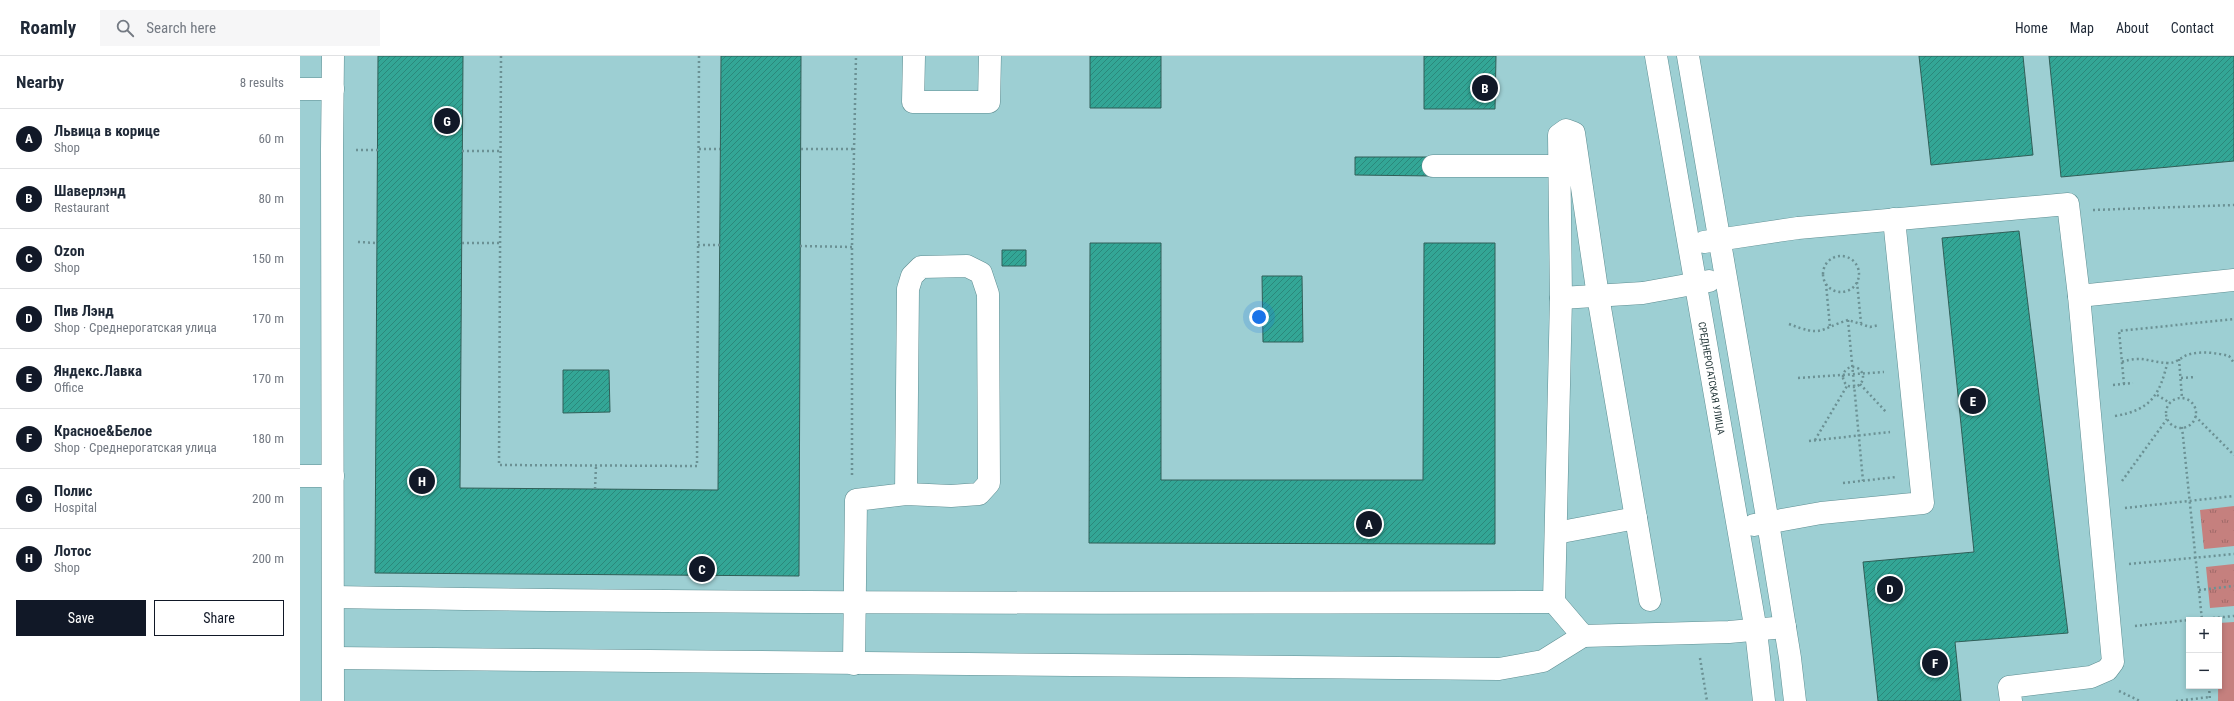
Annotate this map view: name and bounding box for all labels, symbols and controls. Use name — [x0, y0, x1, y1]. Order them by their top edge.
search box — [100, 10, 380, 46]
text: Roamly — [20, 16, 76, 39]
icon: search — [114, 17, 136, 39]
text: Search here — [146, 19, 216, 37]
text: Home — [2015, 20, 2048, 36]
text: Map — [2070, 20, 2094, 36]
text: About — [2116, 20, 2149, 36]
text: Contact — [2171, 20, 2214, 36]
text: Nearby — [16, 72, 64, 92]
pin: B — [1472, 73, 1498, 103]
text: 8 results — [240, 75, 284, 90]
pin: G — [434, 106, 460, 136]
text: Львица в корице — [54, 122, 160, 140]
text: A — [25, 131, 33, 146]
text: 60 m — [258, 131, 284, 146]
text: Shop — [54, 140, 80, 155]
text: Шаверлэнд — [54, 182, 126, 200]
text: B — [25, 191, 33, 206]
text: 80 m — [258, 191, 284, 206]
text: Restaurant — [54, 200, 109, 215]
text: Ozon — [54, 242, 85, 260]
text: C — [25, 251, 33, 266]
text: 150 m — [252, 251, 284, 266]
text: Shop — [54, 260, 80, 275]
text: Пив Лэнд — [54, 302, 114, 320]
your location — [1249, 307, 1269, 327]
text: D — [25, 311, 33, 326]
text: 170 m — [252, 311, 284, 326]
text: Shop · Среднерогатская улица — [54, 320, 217, 335]
street label: СРЕДНЕРОГАТСКАЯ УЛИЦА — [1696, 321, 1727, 436]
text: Яндекс.Лавка — [54, 362, 142, 380]
text: E — [26, 371, 32, 386]
text: 170 m — [252, 371, 284, 386]
text: Office — [54, 380, 84, 395]
pin: E — [1960, 386, 1986, 416]
text: Красное&Белое — [54, 422, 152, 440]
text: F — [26, 431, 32, 446]
text: 180 m — [252, 431, 284, 446]
text: Shop · Среднерогатская улица — [54, 440, 217, 455]
pin: H — [409, 466, 435, 496]
text: Полис — [54, 482, 92, 500]
text: G — [25, 491, 33, 506]
text: 200 m — [252, 491, 284, 506]
text: Hospital — [54, 500, 97, 515]
pin: A — [1356, 509, 1382, 539]
text: Лотос — [54, 542, 91, 560]
text: H — [25, 551, 33, 566]
text: 200 m — [252, 551, 284, 566]
pin: C — [689, 554, 715, 584]
text: Shop — [54, 560, 80, 575]
pin: D — [1877, 574, 1903, 604]
button: Save — [16, 600, 146, 636]
button: Share — [154, 600, 284, 636]
map controls — [2186, 617, 2222, 689]
button: + — [2186, 617, 2222, 653]
pin: F — [1922, 648, 1948, 678]
button: − — [2186, 653, 2222, 689]

